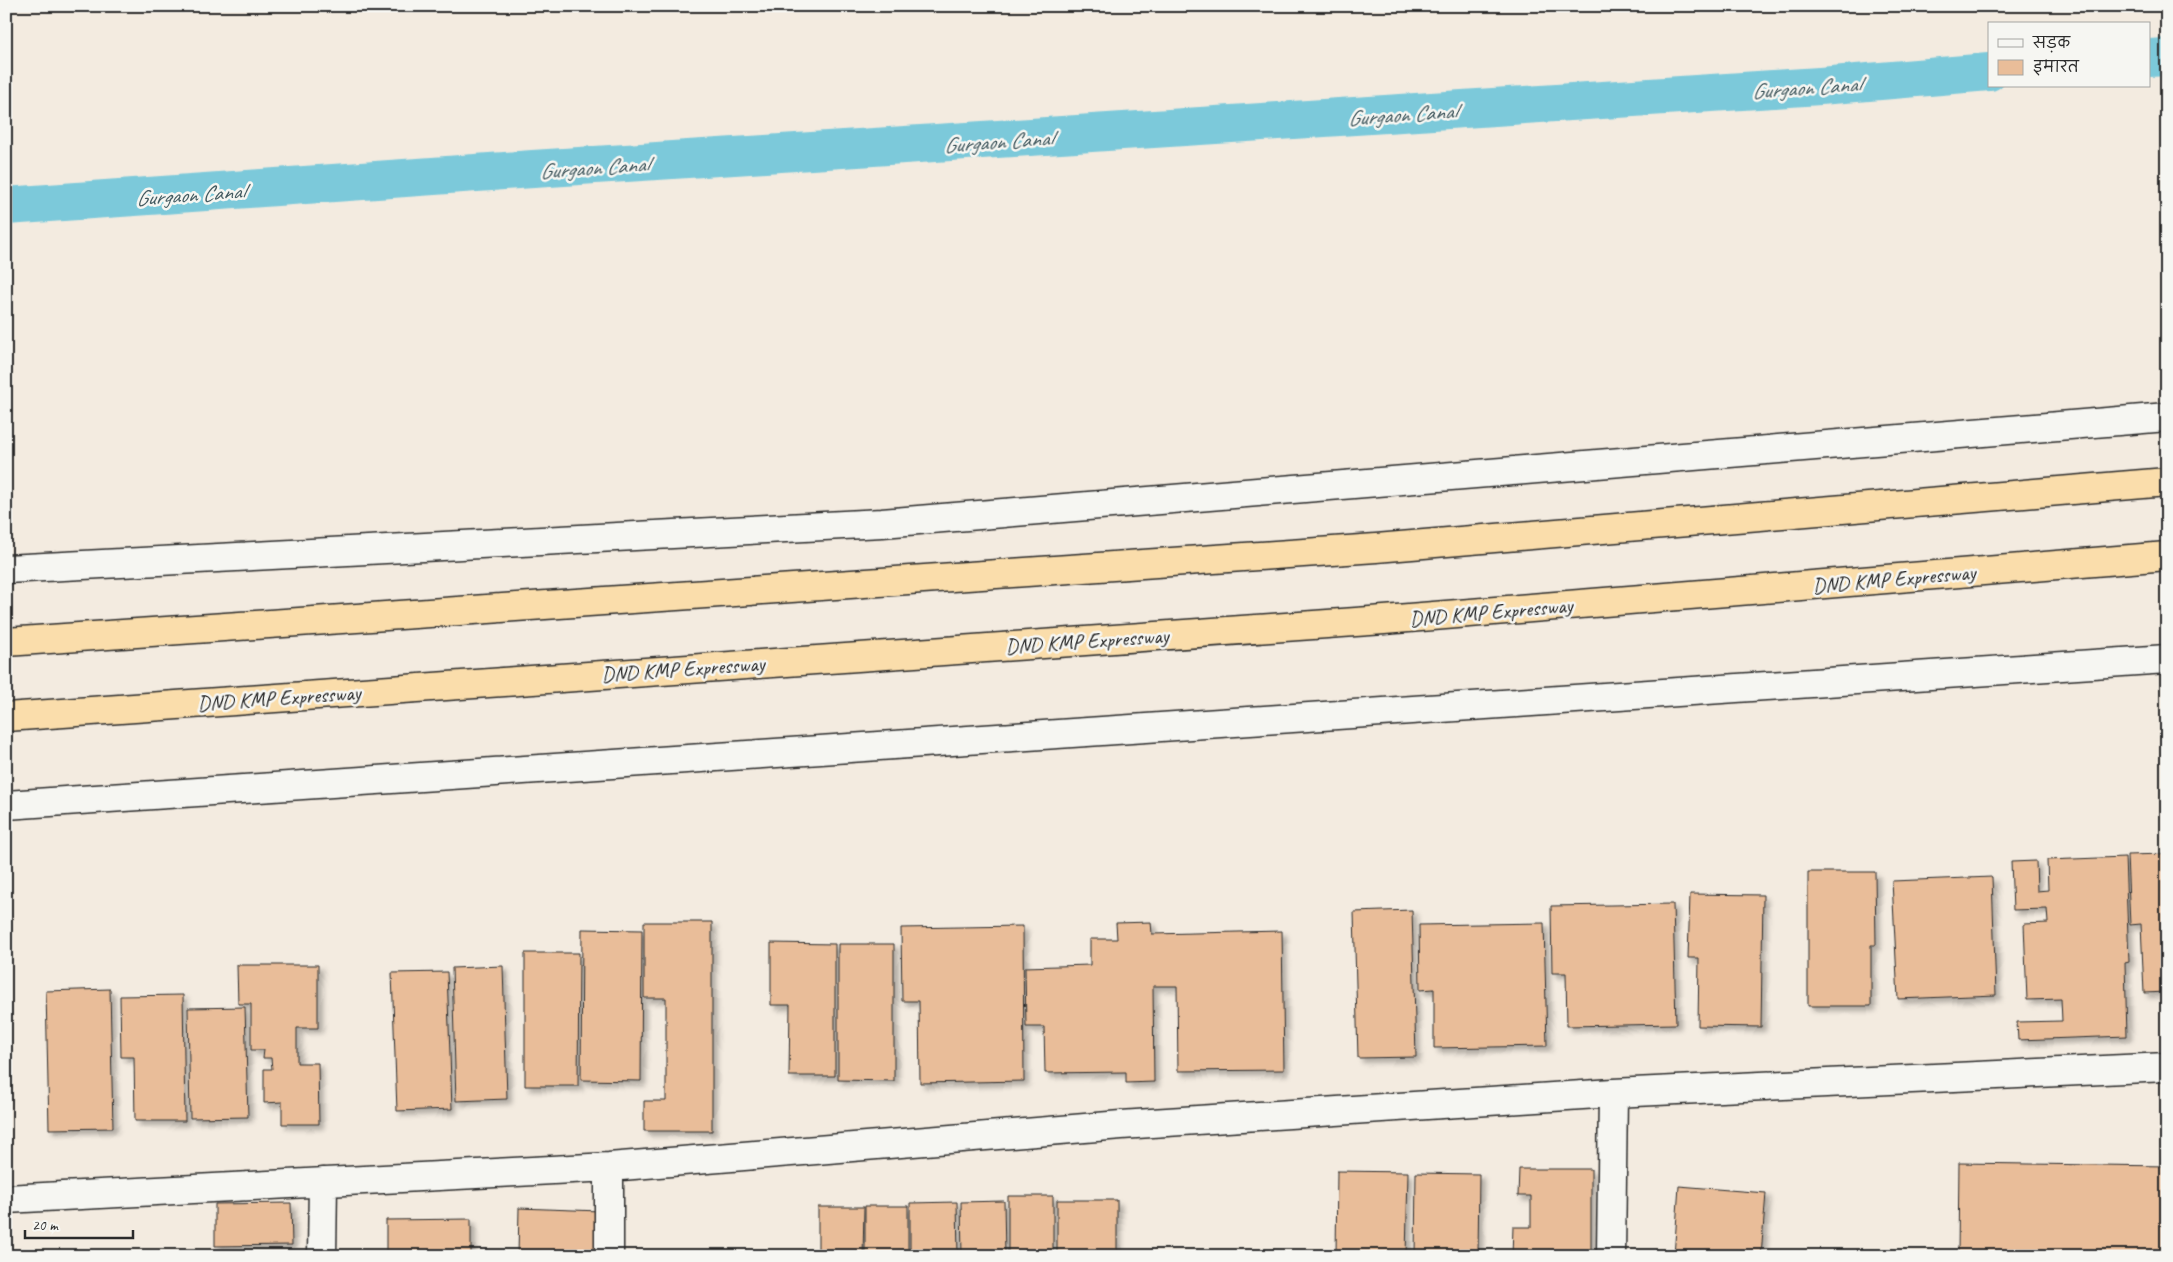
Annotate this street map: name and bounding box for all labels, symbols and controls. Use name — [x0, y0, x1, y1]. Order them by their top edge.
legend — [1988, 22, 2150, 88]
text: सड़क — [2032, 34, 2071, 53]
text: इमारत — [2033, 58, 2080, 77]
water label: Gurgaon Canal — [1751, 70, 1869, 106]
water label: Gurgaon Canal — [1347, 97, 1465, 133]
water label: Gurgaon Canal — [943, 124, 1061, 160]
water label: Gurgaon Canal — [539, 150, 657, 186]
water label: Gurgaon Canal — [135, 177, 253, 213]
street label: DND KMP Expressway — [1811, 559, 1978, 599]
street label: DND KMP Expressway — [1408, 592, 1575, 632]
street label: DND KMP Expressway — [1005, 622, 1171, 660]
street label: DND KMP Expressway — [601, 650, 767, 688]
street label: DND KMP Expressway — [197, 679, 363, 717]
scale bar — [25, 1207, 132, 1239]
text: 20 m — [32, 1216, 59, 1235]

